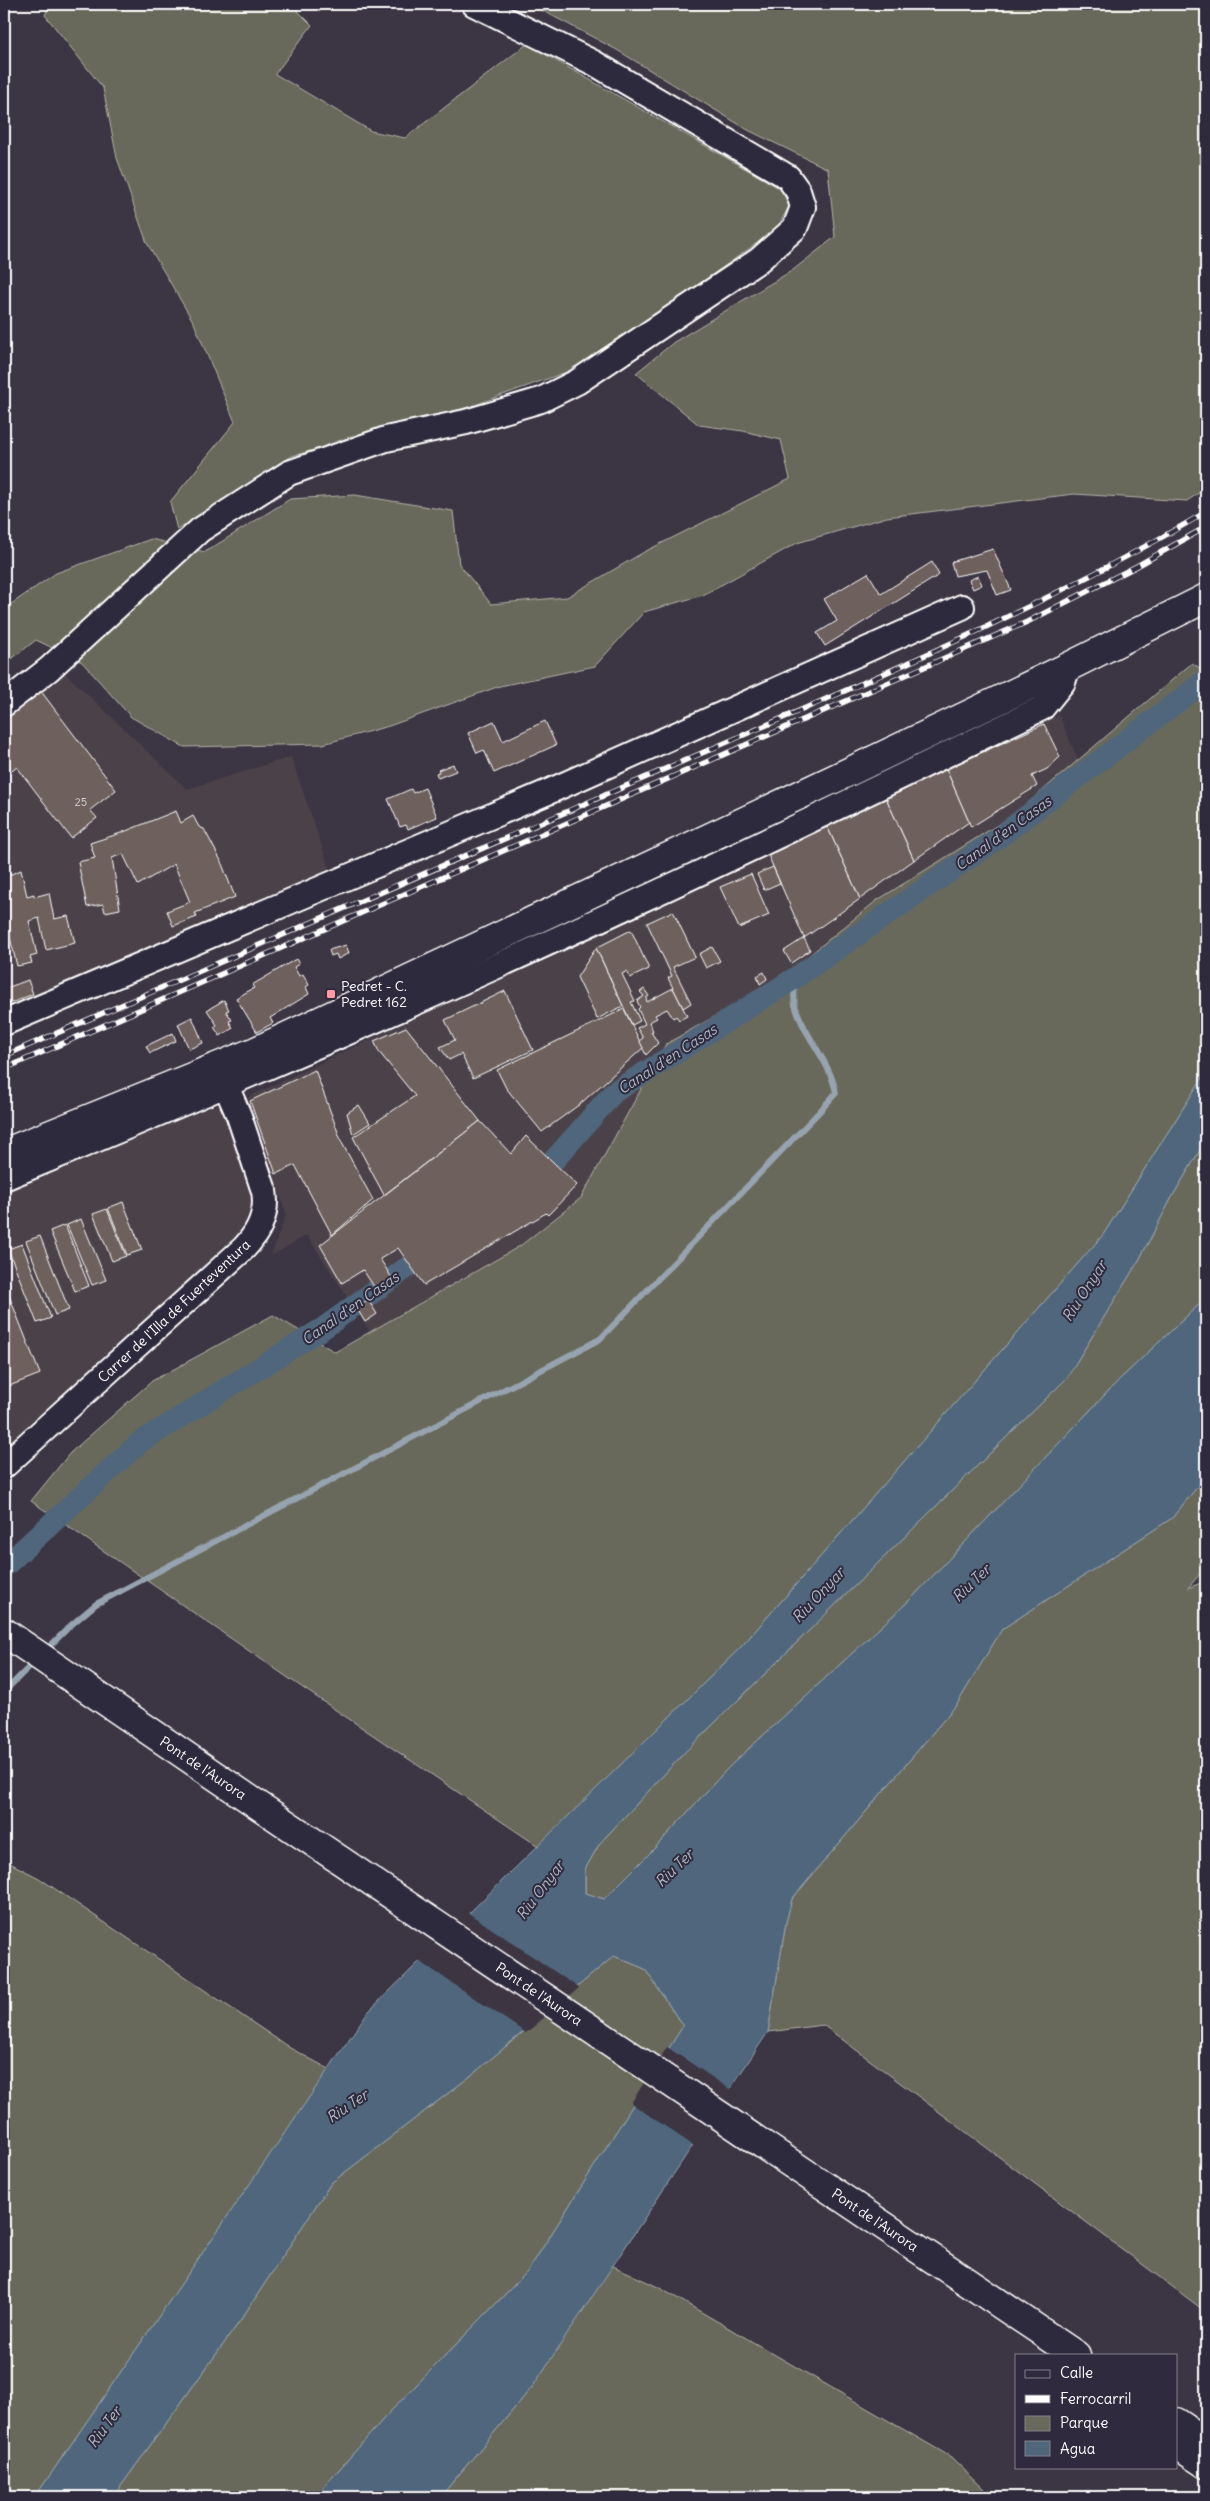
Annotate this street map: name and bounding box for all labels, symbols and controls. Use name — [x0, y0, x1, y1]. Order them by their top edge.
water label: Canal d'en Casas — [951, 791, 1056, 874]
house number: 25 — [75, 795, 87, 809]
place label: Pedret - C. Pedret 162 — [341, 977, 407, 1011]
marker: Pedret - C. Pedret 162 — [325, 988, 337, 1000]
water label: Canal d'en Casas — [614, 1019, 721, 1098]
street label: Carrer de l'Illa de Fuerteventura — [94, 1236, 254, 1386]
water label: Riu Onyar — [1057, 1255, 1112, 1325]
water label: Canal d'en Casas — [298, 1267, 403, 1349]
water label: Riu Ter — [948, 1559, 996, 1606]
water label: Riu Onyar — [788, 1562, 850, 1627]
street label: Pont de l'Aurora — [156, 1732, 250, 1804]
water label: Riu Ter — [651, 1844, 699, 1891]
water label: Riu Onyar — [512, 1855, 569, 1923]
street label: Pont de l'Aurora — [492, 1958, 586, 2030]
water label: Riu Ter — [323, 2084, 373, 2127]
street label: Pont de l'Aurora — [828, 2184, 922, 2256]
legend — [1015, 2354, 1178, 2468]
text: Calle — [1060, 2363, 1093, 2382]
text: Ferrocarril — [1060, 2389, 1131, 2408]
water label: Riu Ter — [83, 2401, 126, 2451]
text: Parque — [1060, 2413, 1108, 2432]
text: Agua — [1060, 2439, 1096, 2458]

